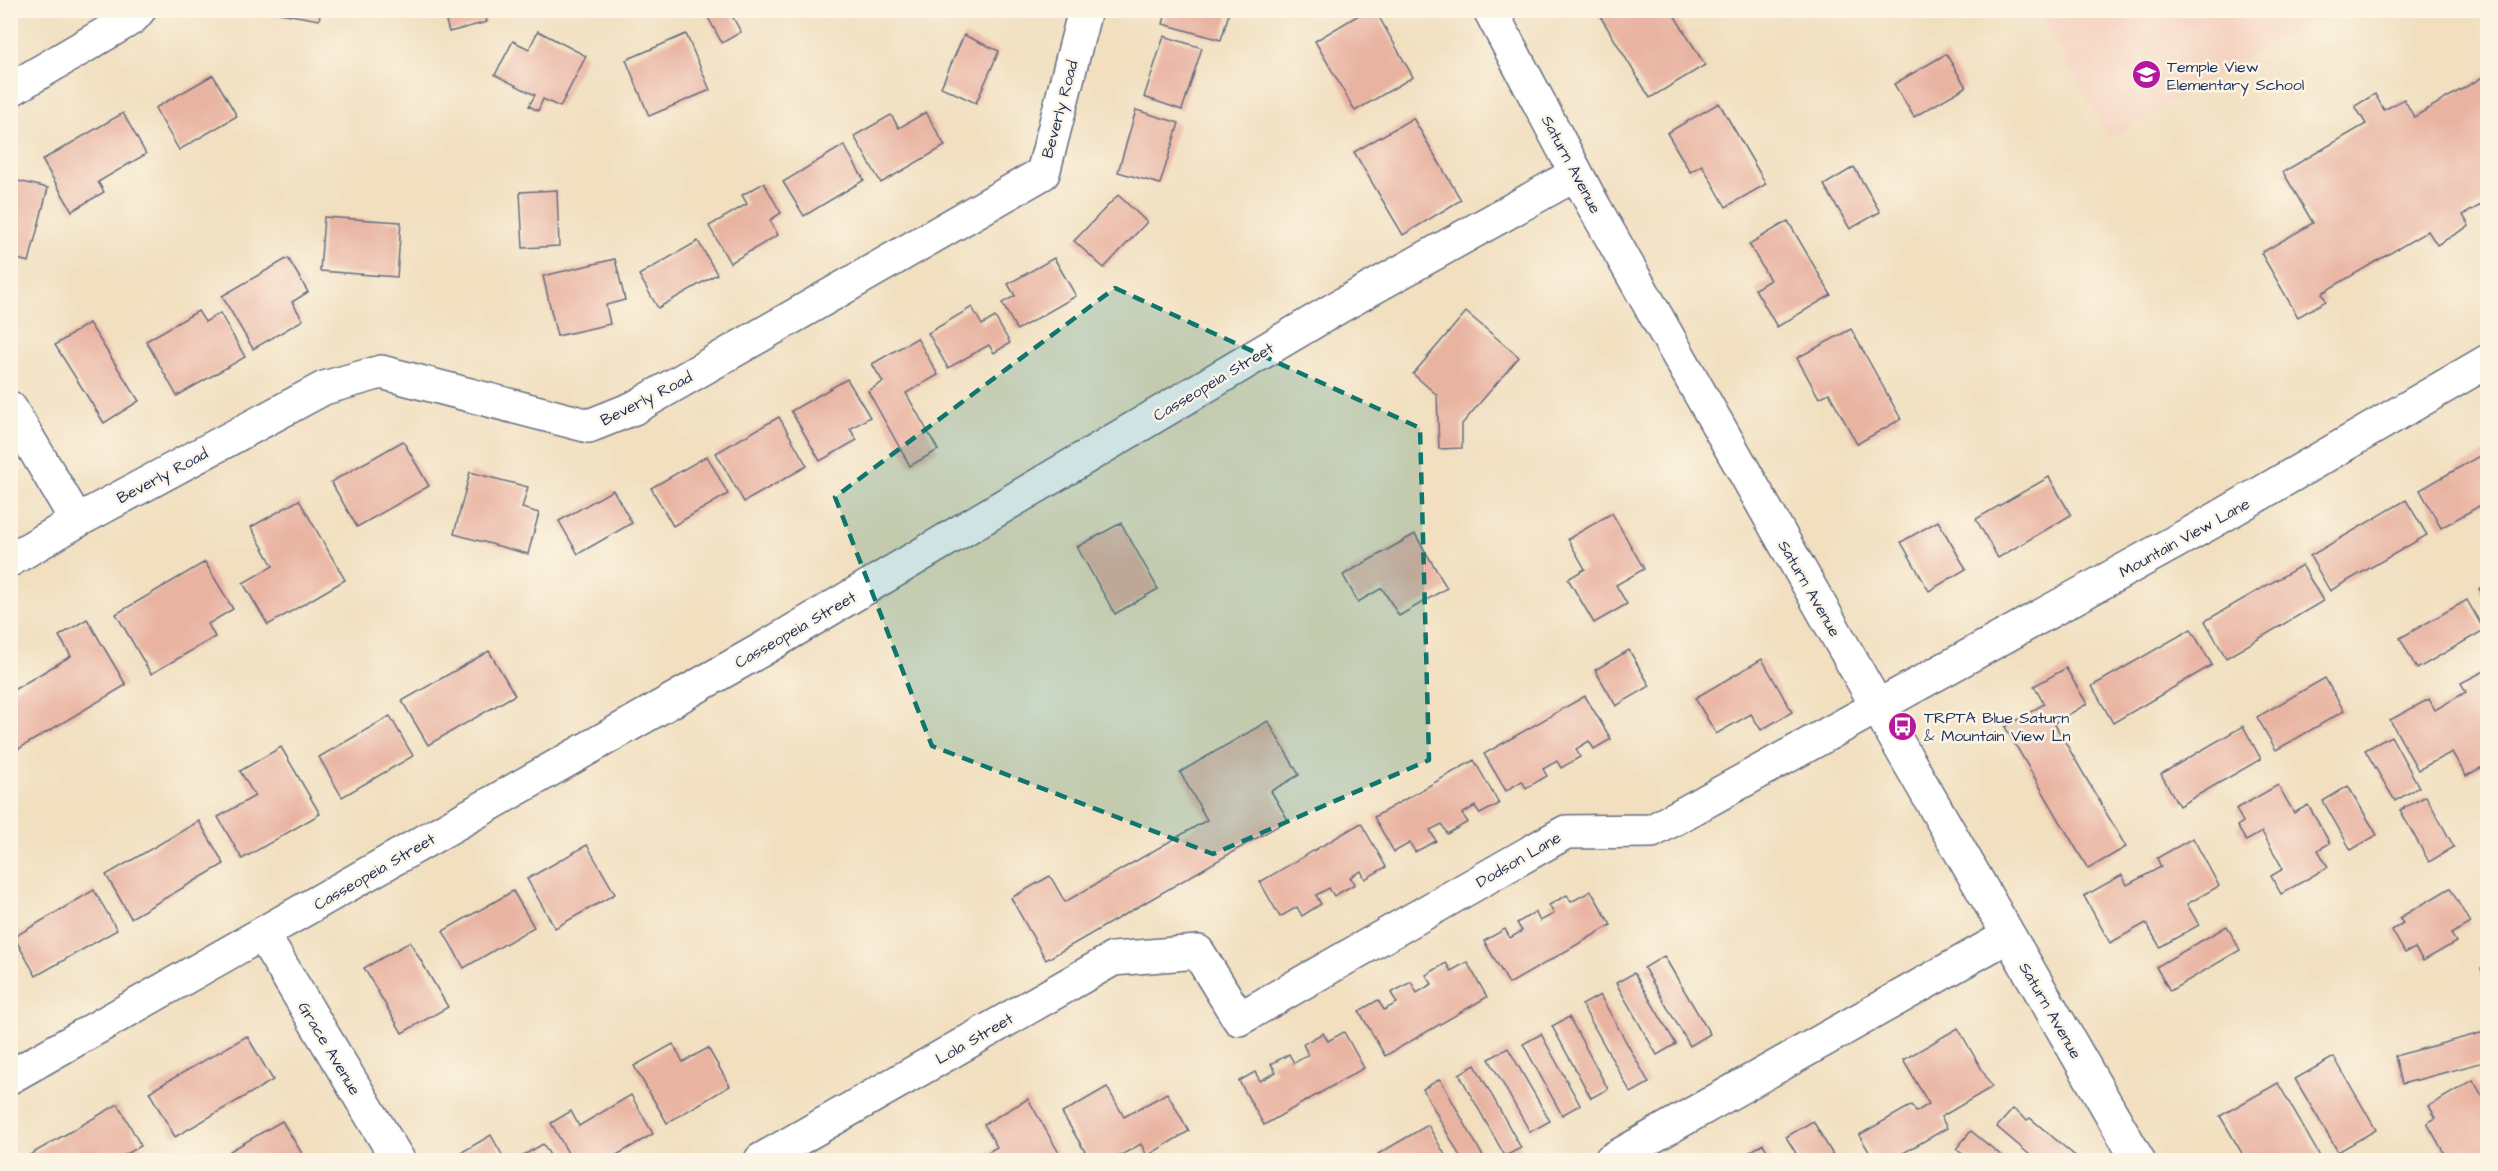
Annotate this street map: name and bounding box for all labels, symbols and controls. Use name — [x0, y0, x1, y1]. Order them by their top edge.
place label: Temple View Elementary School — [2167, 56, 2304, 97]
street label: Beverly Road — [1036, 58, 1085, 161]
school or university icon: Temple View Elementary School — [2130, 59, 2162, 91]
street label: Saturn Avenue — [1536, 112, 1606, 218]
street label: Casseopeia Street — [1149, 337, 1278, 427]
street label: Beverly Road — [597, 366, 697, 432]
street label: Beverly Road — [113, 443, 212, 510]
street label: Mountain View Lane — [2115, 493, 2254, 583]
street label: Saturn Avenue — [1773, 536, 1846, 641]
street label: Casseopeia Street — [731, 586, 861, 674]
place label: TRPTA Blue Saturn & Mountain View Ln — [1924, 707, 2070, 747]
bus stop icon: TRPTA Blue Saturn & Mountain View Ln — [1887, 710, 1919, 742]
street label: Dodson Lane — [1472, 826, 1565, 893]
street label: Casseopeia Street — [310, 828, 440, 916]
street label: Saturn Avenue — [2014, 958, 2087, 1063]
street label: Grace Avenue — [293, 998, 366, 1100]
street label: Lola Street — [932, 1007, 1018, 1070]

